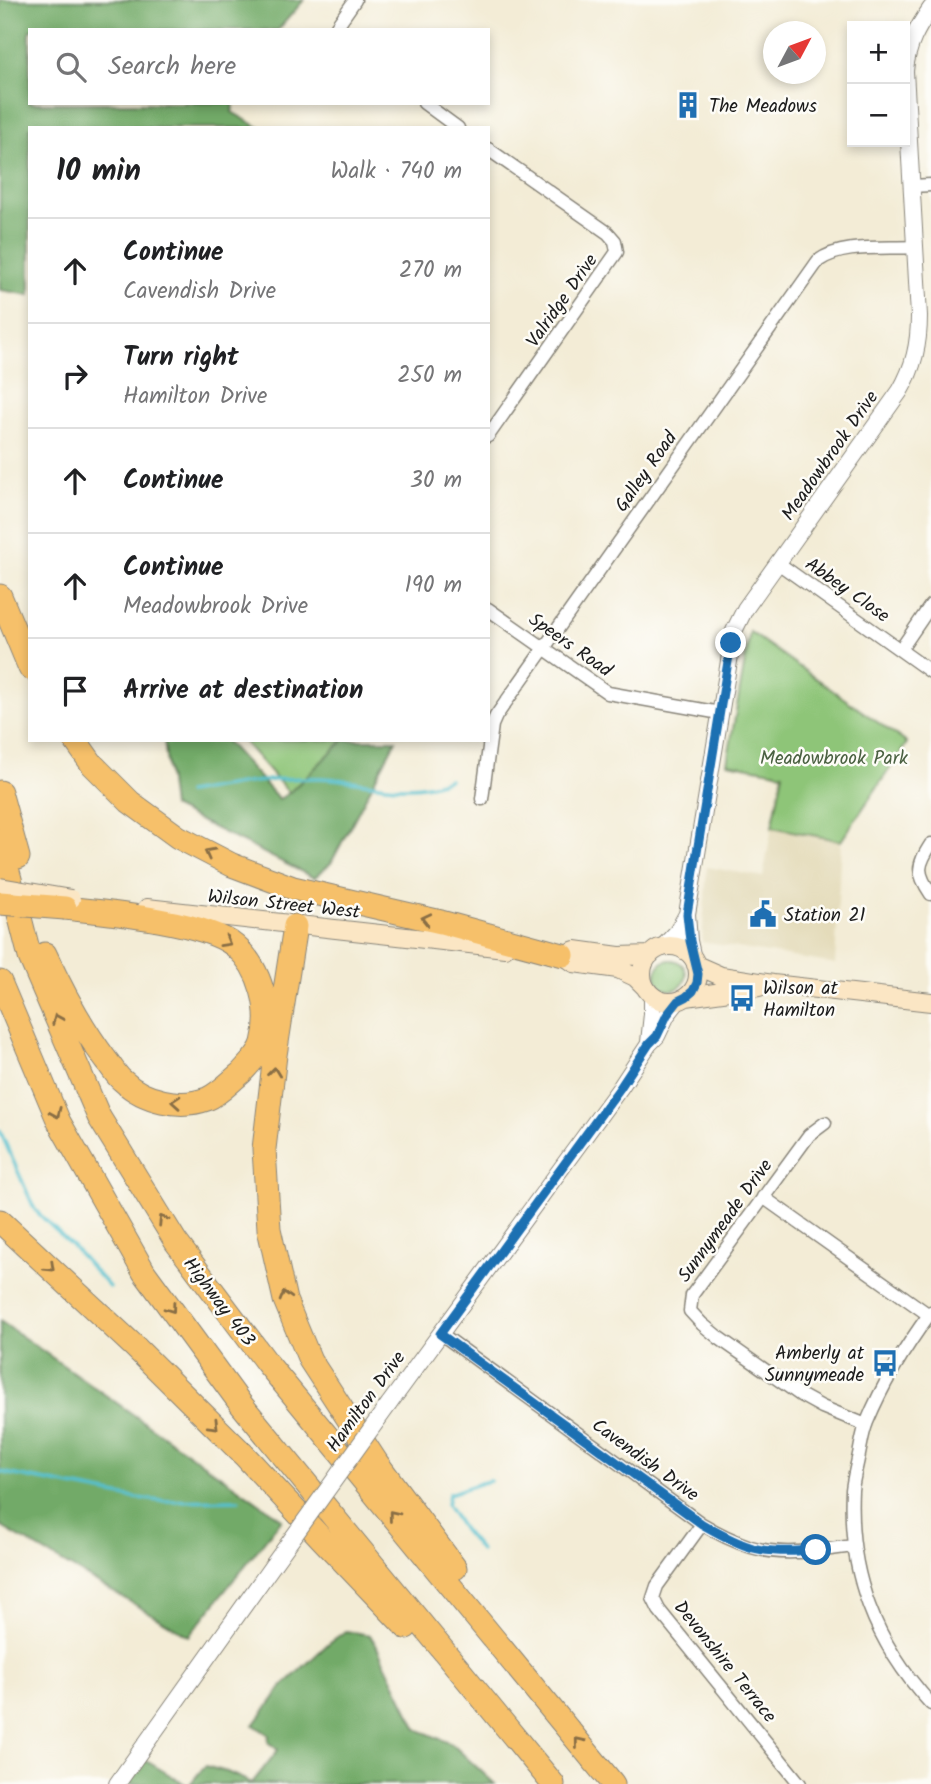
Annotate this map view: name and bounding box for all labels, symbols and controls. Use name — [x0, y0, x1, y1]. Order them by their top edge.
north arrow — [763, 21, 826, 84]
map controls — [847, 21, 910, 147]
button: + — [847, 21, 910, 84]
search box — [28, 28, 490, 105]
text: Search here — [108, 46, 236, 88]
icon: search — [52, 48, 90, 86]
button: − — [847, 84, 910, 147]
building icon: The Meadows — [673, 90, 703, 120]
place label: The Meadows — [709, 92, 817, 122]
text: 10 min — [56, 148, 141, 196]
text: Walk · 740 m — [331, 154, 462, 190]
text: Continue — [123, 232, 224, 274]
street label: Valridge Drive — [519, 248, 606, 354]
icon: ahead — [56, 252, 94, 290]
text: 270 m — [399, 253, 462, 289]
text: Cavendish Drive — [123, 274, 276, 310]
text: Turn right — [123, 337, 239, 379]
icon: right — [56, 357, 94, 395]
text: 250 m — [397, 358, 462, 394]
text: Hamilton Drive — [123, 379, 267, 415]
street label: Meadowbrook Drive — [774, 385, 887, 527]
street label: Galley Road — [608, 425, 686, 519]
text: Continue — [123, 460, 224, 502]
icon: ahead — [56, 462, 94, 500]
text: 30 m — [410, 463, 462, 499]
text: Continue — [123, 547, 224, 589]
street label: Abbey Close — [798, 550, 896, 631]
icon: ahead — [56, 567, 94, 605]
text: 190 m — [405, 568, 462, 604]
text: Meadowbrook Drive — [123, 589, 308, 625]
street label: Speers Road — [522, 606, 618, 686]
route end — [715, 627, 746, 658]
text: Arrive at destination — [123, 670, 363, 712]
icon: arrive — [56, 672, 94, 710]
park label: Meadowbrook Park — [760, 744, 908, 774]
one-way arrow — [204, 848, 216, 861]
street label: Wilson Street West — [206, 882, 362, 928]
public building icon: Station 21 — [748, 899, 778, 929]
place label: Station 21 — [784, 901, 866, 931]
one-way arrow — [420, 912, 432, 927]
one-way arrow — [219, 934, 232, 947]
place label: Wilson at Hamilton — [763, 974, 838, 1026]
bus stop icon: Wilson at Hamilton — [727, 983, 757, 1013]
one-way arrow — [51, 1014, 65, 1027]
one-way arrow — [266, 1066, 281, 1077]
one-way arrow — [171, 1095, 182, 1110]
one-way arrow — [47, 1106, 61, 1118]
street label: Sunnymeade Drive — [670, 1153, 781, 1289]
one-way arrow — [158, 1215, 171, 1228]
street label: Highway 403 — [175, 1251, 262, 1353]
one-way arrow — [42, 1259, 55, 1272]
one-way arrow — [279, 1291, 293, 1303]
one-way arrow — [162, 1300, 175, 1313]
place label: Amberly at Sunnymeade — [765, 1339, 865, 1391]
street label: Hamilton Drive — [319, 1345, 414, 1459]
bus stop icon: Amberly at Sunnymeade — [870, 1348, 900, 1378]
street label: Cavendish Drive — [585, 1411, 705, 1510]
one-way arrow — [206, 1417, 218, 1429]
one-way arrow — [388, 1511, 401, 1523]
route start — [800, 1534, 831, 1565]
street label: Devonshire Terrace — [666, 1595, 784, 1730]
one-way arrow — [575, 1738, 587, 1751]

